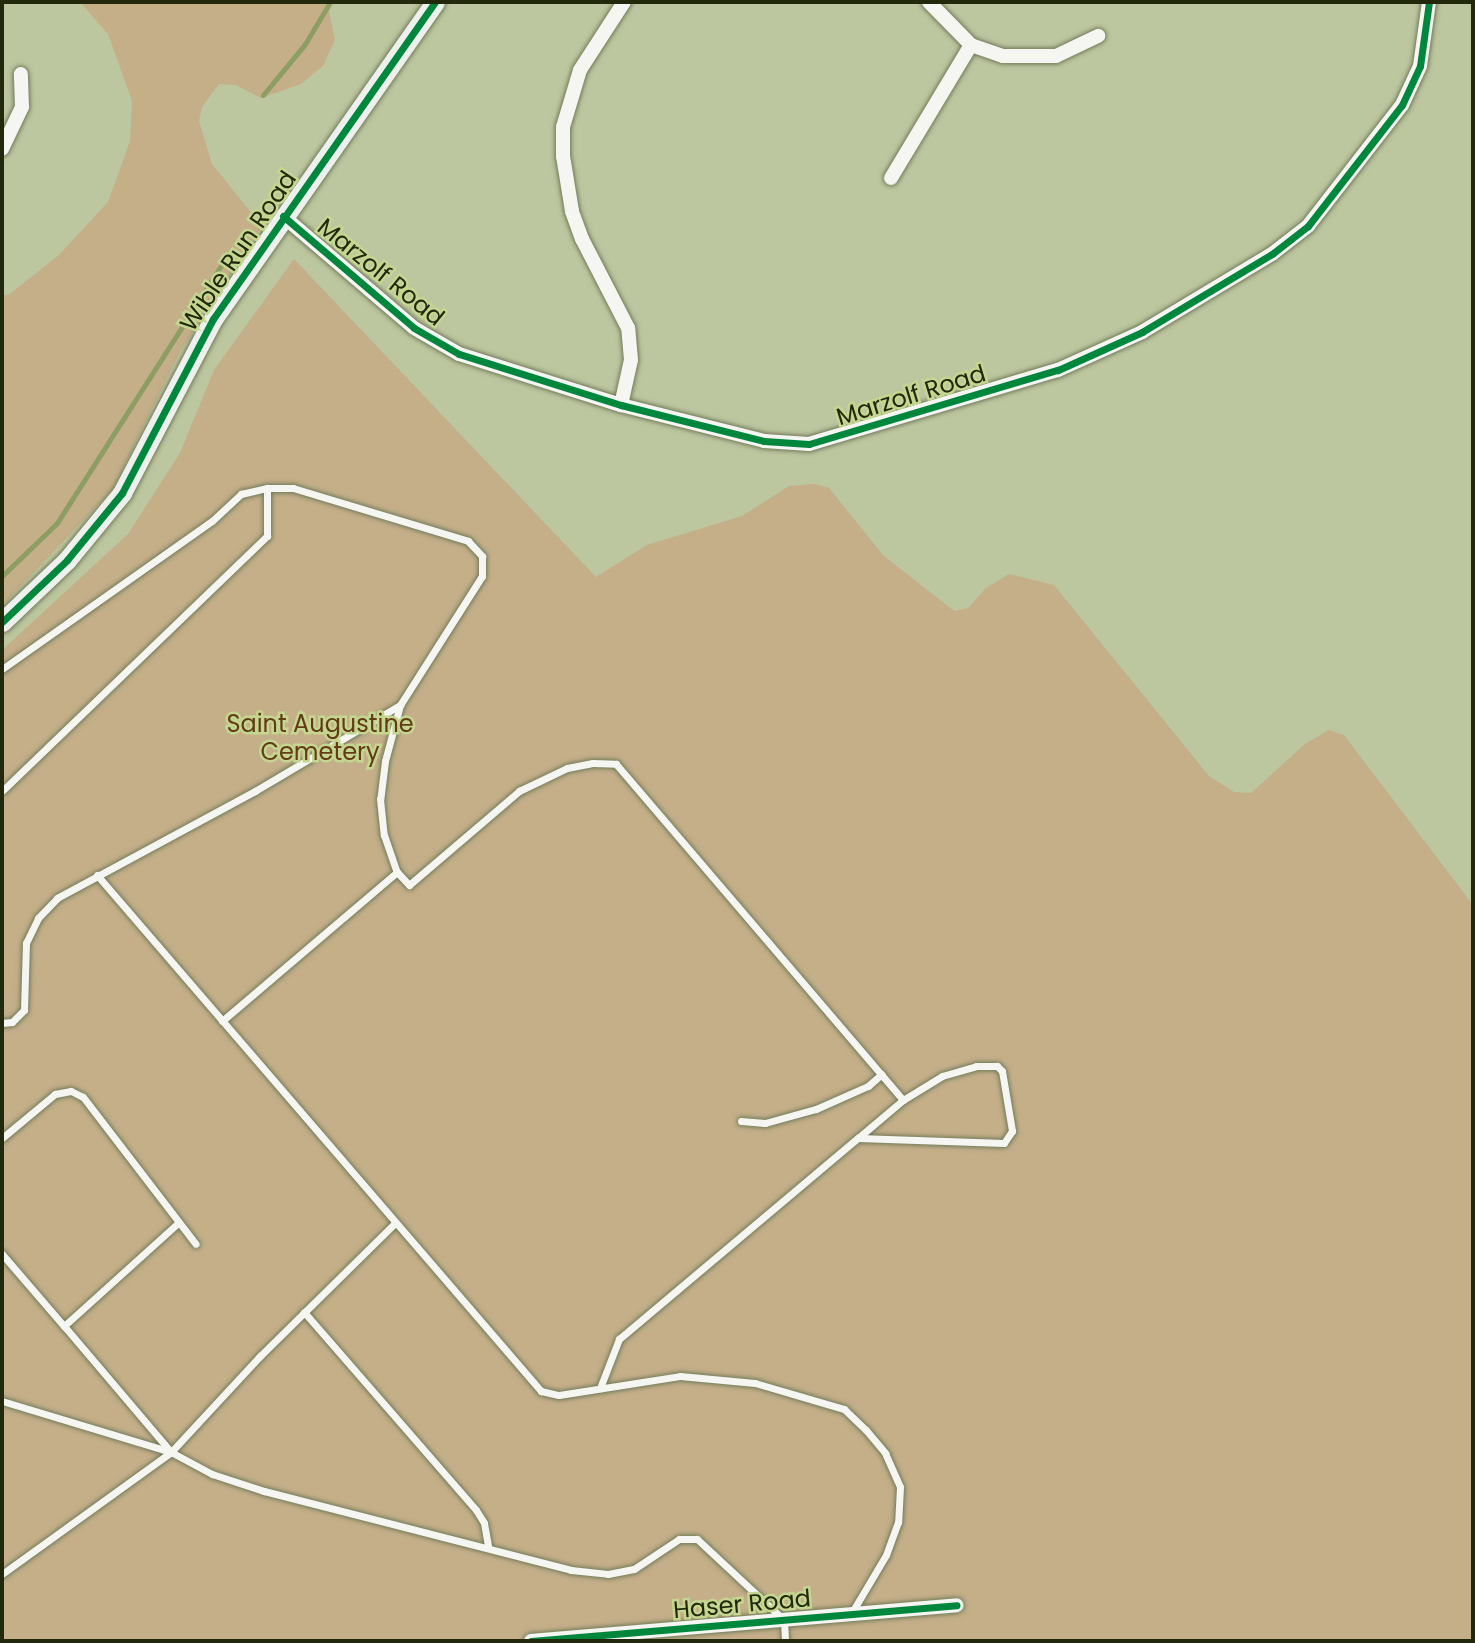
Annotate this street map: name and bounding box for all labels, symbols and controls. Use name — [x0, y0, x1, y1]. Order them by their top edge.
street label: Wible Run Road — [174, 165, 302, 337]
street label: Marzolf Road — [312, 212, 450, 332]
street label: Marzolf Road — [833, 359, 989, 431]
park label: Saint Augustine Cemetery — [226, 710, 414, 766]
street label: Haser Road — [672, 1584, 812, 1624]

